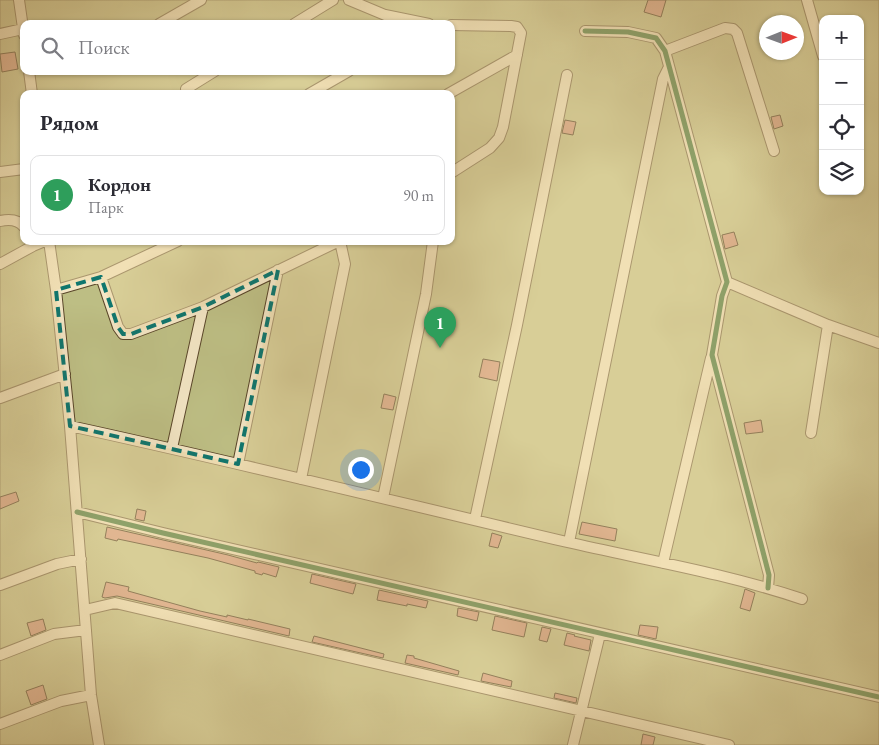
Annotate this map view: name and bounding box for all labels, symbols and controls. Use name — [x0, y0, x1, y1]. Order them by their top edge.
north arrow — [759, 15, 804, 60]
map controls — [819, 15, 864, 195]
button: + — [819, 15, 864, 60]
search box — [20, 20, 455, 75]
icon: search — [38, 34, 66, 62]
text: Поиск — [78, 35, 130, 60]
button: − — [819, 60, 864, 105]
button: locate — [819, 105, 864, 150]
text: Рядом — [40, 109, 99, 136]
button: layers — [819, 150, 864, 195]
text: Кордон — [88, 172, 151, 197]
text: 1 — [53, 185, 61, 206]
text: 90 m — [403, 185, 434, 206]
text: Парк — [88, 197, 124, 218]
pin: 1 — [424, 307, 456, 348]
your location — [348, 457, 374, 483]

